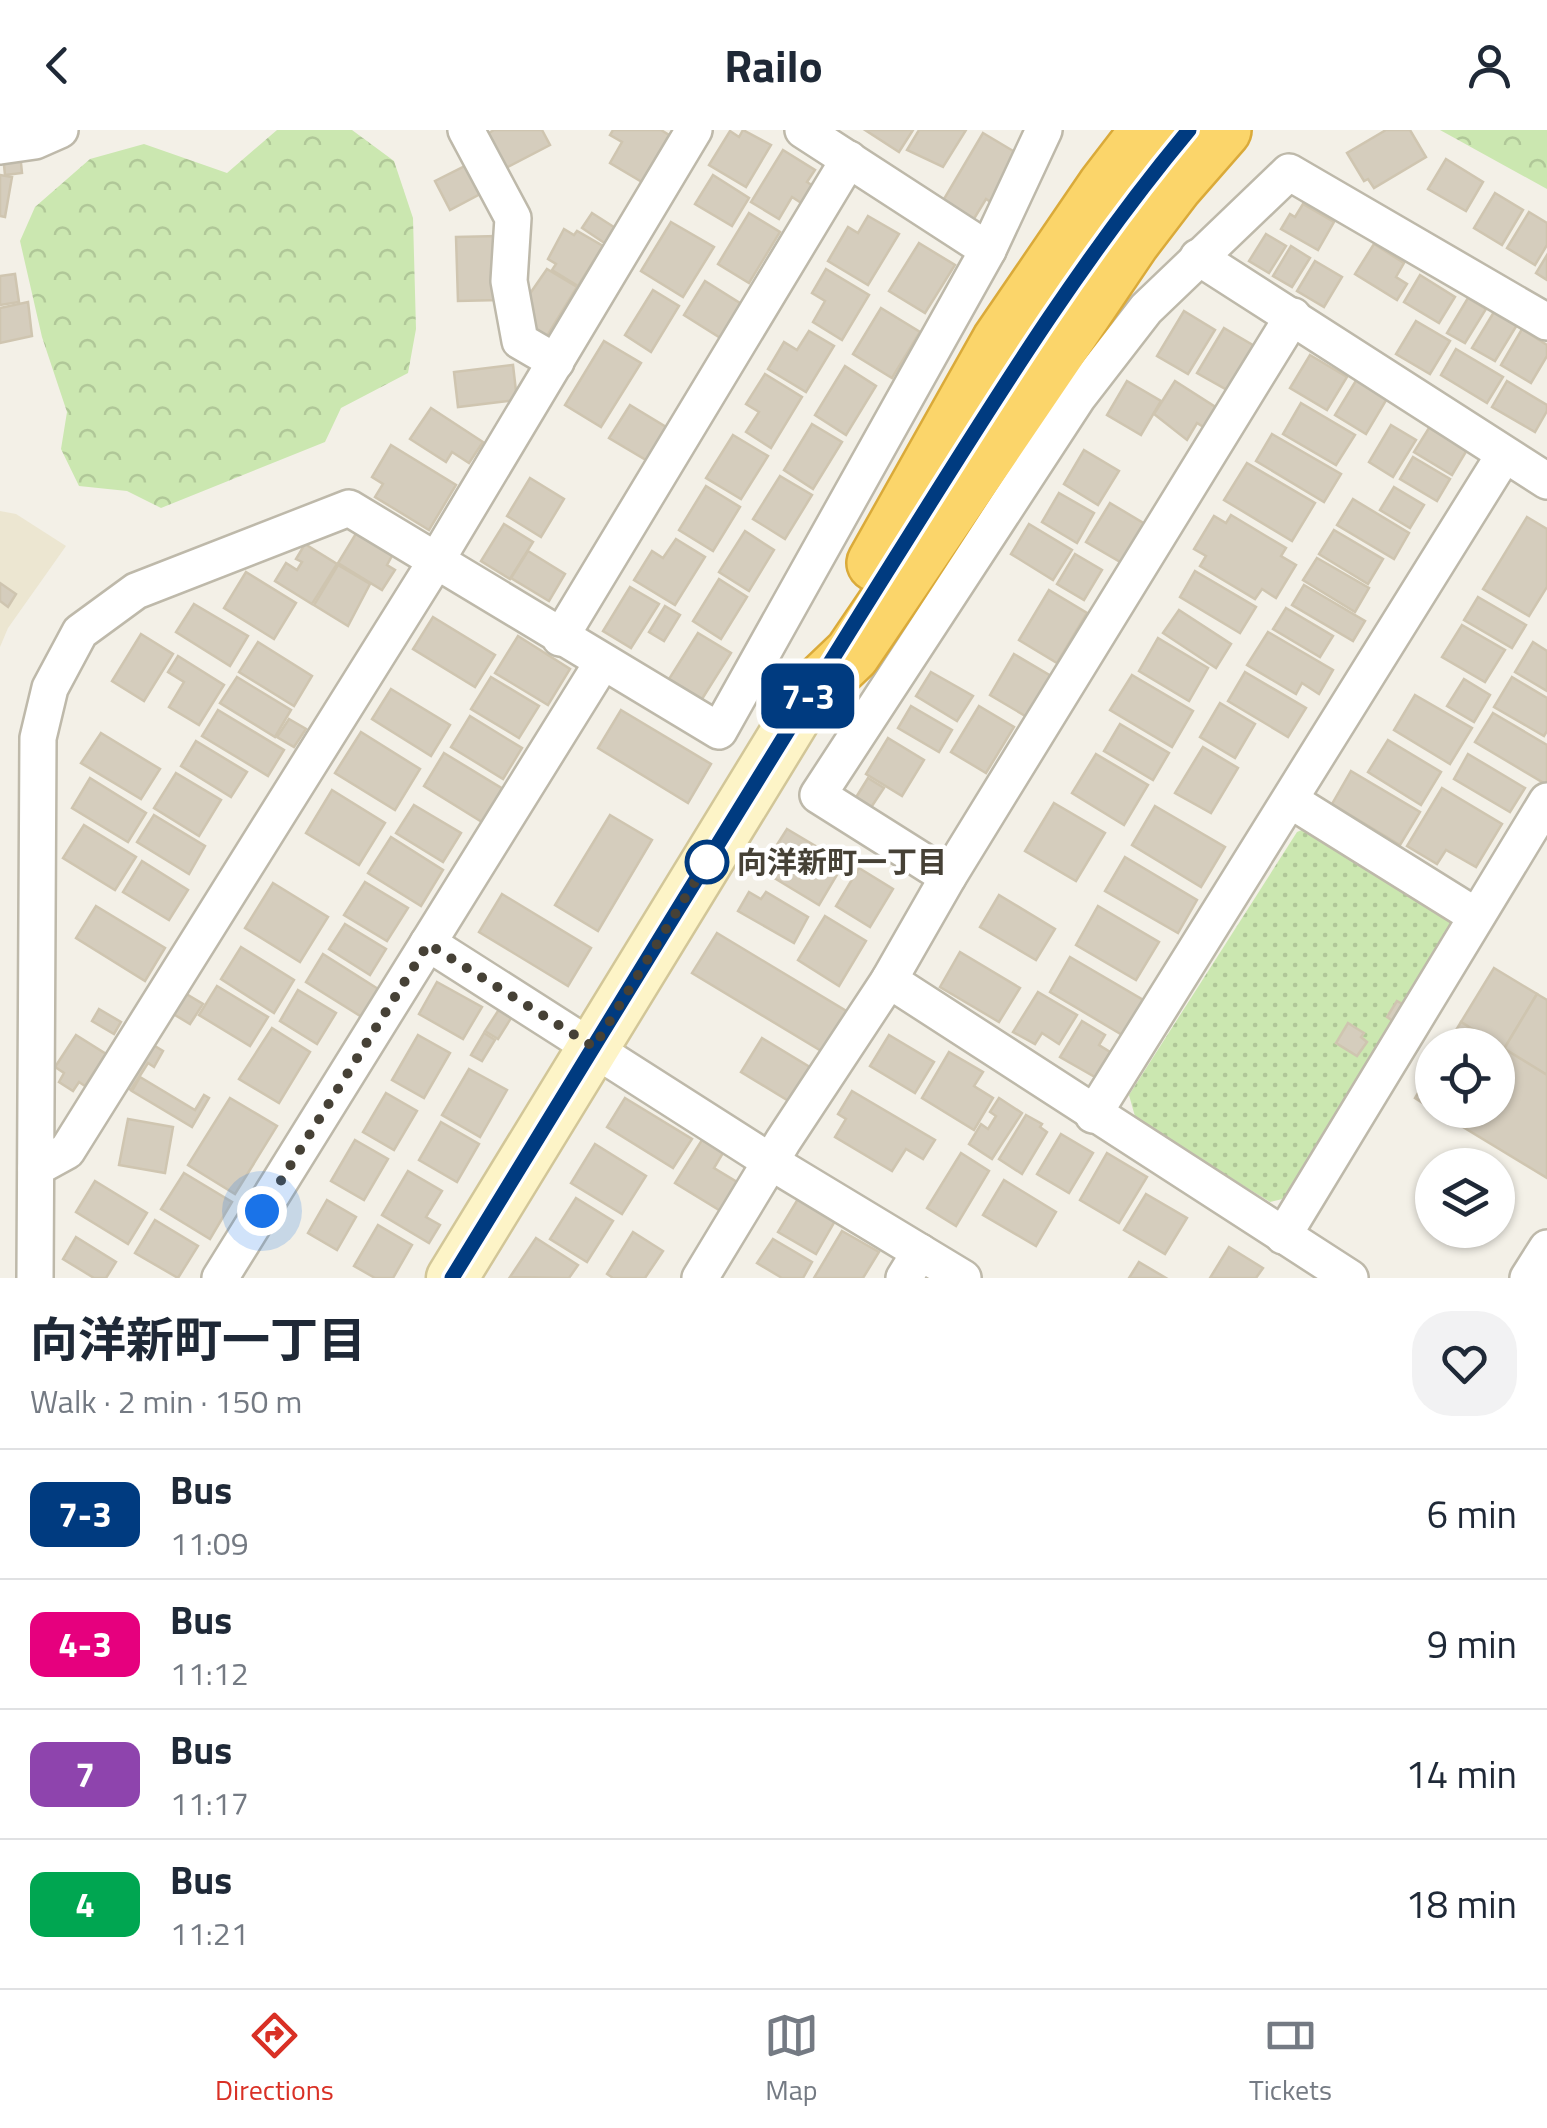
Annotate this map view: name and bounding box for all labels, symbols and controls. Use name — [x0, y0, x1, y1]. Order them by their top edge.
text: Railo — [724, 31, 823, 99]
icon: back — [30, 38, 85, 93]
icon: person — [1462, 38, 1517, 93]
line badge: 7-3 — [750, 664, 866, 728]
text: 7-3 — [781, 669, 835, 723]
place label: 向洋新町一丁目 — [737, 839, 947, 885]
marker: 向洋新町一丁目 — [686, 841, 728, 883]
map controls — [1415, 1028, 1515, 1248]
button: locate — [1415, 1028, 1515, 1128]
button: layers — [1415, 1148, 1515, 1248]
your location — [237, 1186, 287, 1236]
text: 向洋新町一丁目 — [30, 1303, 366, 1376]
button: heart — [1412, 1311, 1517, 1416]
text: Walk · 2 min · 150 m — [30, 1377, 302, 1425]
text: Bus — [170, 1461, 232, 1519]
text: 6 min — [1427, 1485, 1517, 1543]
text: 7-3 — [58, 1487, 112, 1541]
text: 11:09 — [170, 1519, 249, 1567]
text: Bus — [170, 1591, 232, 1649]
text: 9 min — [1427, 1615, 1517, 1673]
text: 4-3 — [58, 1617, 112, 1671]
text: 11:12 — [170, 1649, 249, 1697]
text: Bus — [170, 1721, 232, 1779]
text: 14 min — [1406, 1745, 1517, 1803]
text: 7 — [75, 1747, 95, 1801]
text: 11:17 — [170, 1779, 249, 1827]
text: Bus — [170, 1851, 232, 1909]
text: 18 min — [1406, 1875, 1517, 1933]
text: 4 — [75, 1877, 95, 1931]
text: 11:21 — [170, 1909, 249, 1957]
tab: Directions — [215, 2008, 334, 2111]
tab: Map — [764, 2008, 819, 2111]
tab: Tickets — [1249, 2008, 1332, 2111]

